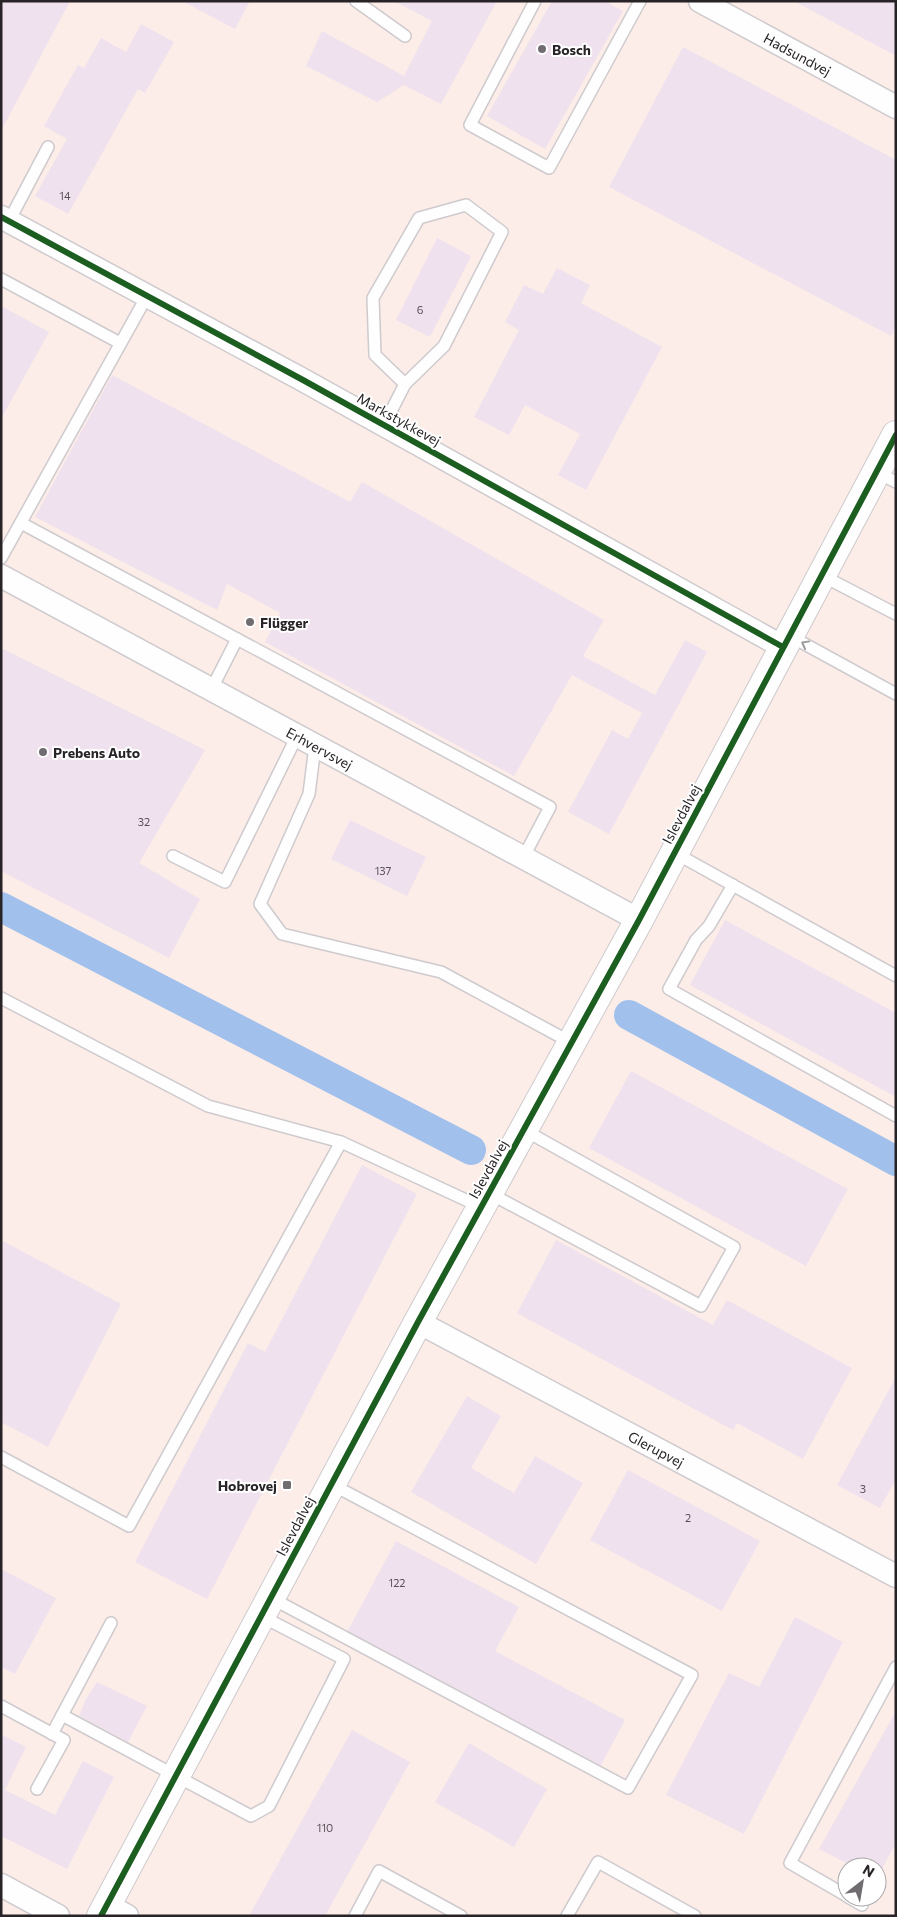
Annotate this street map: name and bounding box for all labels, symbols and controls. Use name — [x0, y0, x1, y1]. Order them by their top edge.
street label: Hadsundvej — [761, 29, 834, 79]
place label: Bosch — [552, 41, 591, 58]
marker: Bosch — [536, 43, 548, 55]
house number: 14 — [59, 189, 71, 202]
house number: 6 — [417, 303, 424, 316]
street label: Markstykkevej — [354, 389, 444, 449]
place label: Flügger — [260, 614, 308, 631]
marker: Flügger — [244, 616, 256, 628]
one-way arrow — [802, 640, 811, 650]
street label: Erhvervsvej — [283, 723, 356, 773]
place label: Prebens Auto — [53, 744, 140, 761]
marker: Prebens Auto — [37, 746, 49, 758]
street label: Islevdalvej — [658, 781, 704, 847]
house number: 32 — [138, 815, 150, 828]
house number: 137 — [375, 864, 392, 877]
street label: Islevdalvej — [465, 1136, 511, 1202]
street label: Glerupvej — [626, 1427, 687, 1470]
place label: Hobrovej — [218, 1477, 277, 1494]
marker: Hobrovej — [281, 1479, 293, 1491]
house number: 3 — [860, 1482, 866, 1495]
street label: Islevdalvej — [272, 1493, 318, 1559]
house number: 2 — [685, 1511, 691, 1524]
house number: 122 — [389, 1576, 405, 1589]
house number: 110 — [317, 1821, 333, 1834]
north arrow — [837, 1857, 887, 1907]
text: N — [860, 1860, 878, 1880]

